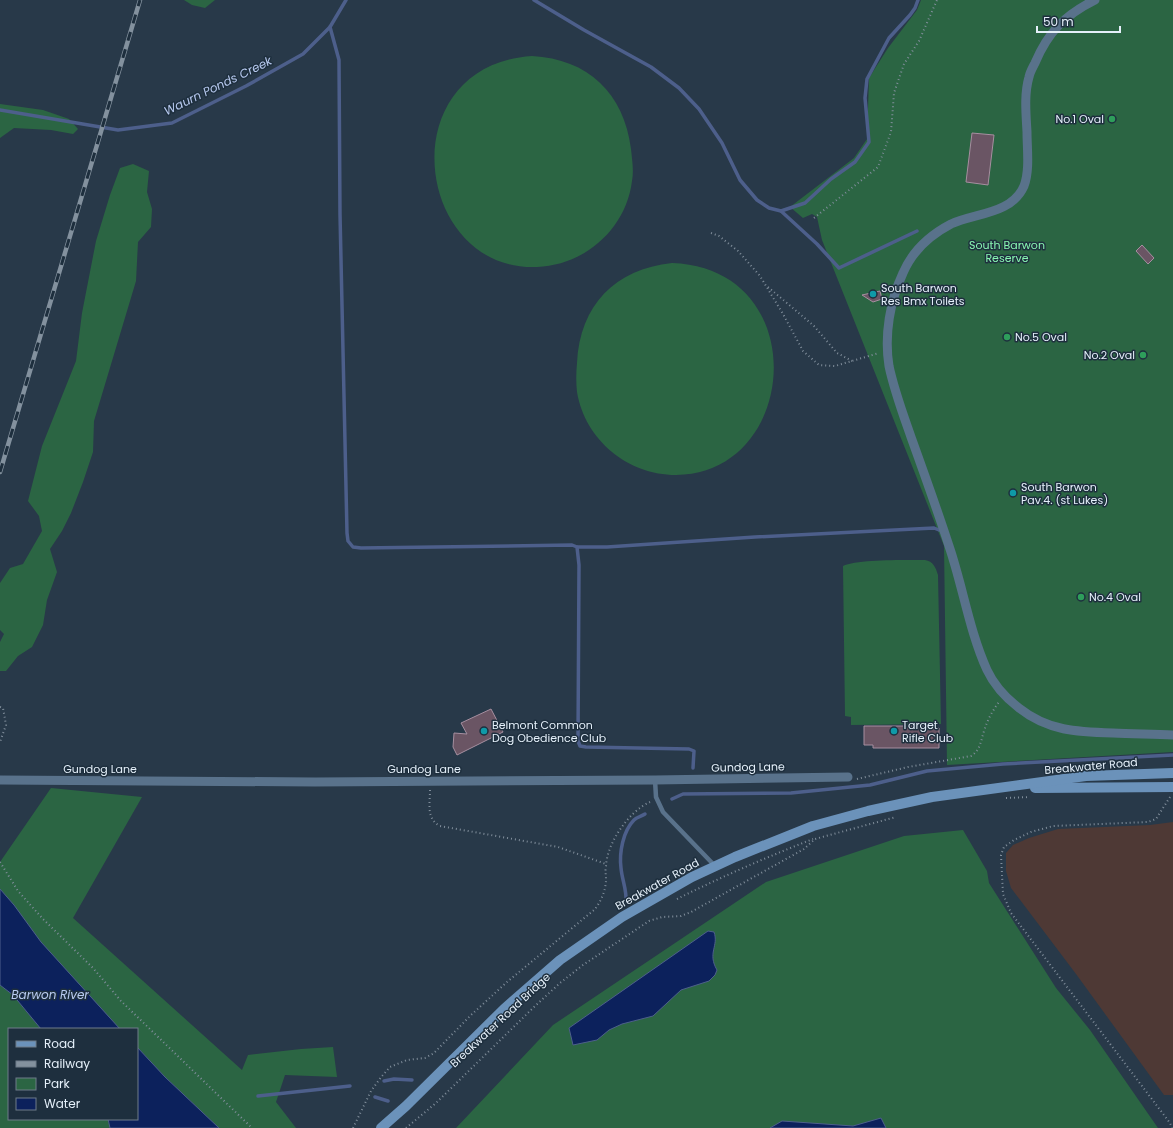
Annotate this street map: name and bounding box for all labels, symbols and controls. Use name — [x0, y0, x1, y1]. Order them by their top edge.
scale bar — [1037, 8, 1120, 34]
text: 50 m — [1043, 13, 1074, 30]
water label: Waurn Ponds Creek — [161, 52, 275, 119]
place label: No.1 Oval — [1056, 111, 1104, 127]
marker: No.1 Oval — [1107, 114, 1117, 124]
park label: South Barwon Reserve — [969, 237, 1045, 266]
place label: South Barwon Res Bmx Toilets — [881, 280, 965, 309]
marker: South Barwon Res Bmx Toilets — [868, 289, 878, 299]
place label: No.5 Oval — [1015, 329, 1067, 345]
marker: No.5 Oval — [1002, 332, 1012, 342]
place label: No.2 Oval — [1084, 347, 1135, 363]
marker: No.2 Oval — [1138, 350, 1148, 360]
place label: South Barwon Pav.4. (st Lukes) — [1021, 479, 1108, 508]
marker: South Barwon Pav.4. (st Lukes) — [1008, 488, 1018, 498]
place label: No.4 Oval — [1089, 589, 1141, 605]
marker: No.4 Oval — [1076, 592, 1086, 602]
place label: Belmont Common Dog Obedience Club — [492, 717, 606, 746]
place label: Target Rifle Club — [902, 717, 953, 746]
marker: Belmont Common Dog Obedience Club — [479, 726, 489, 736]
marker: Target Rifle Club — [889, 726, 899, 736]
street label: Breakwater Road — [1044, 754, 1138, 778]
street label: Gundog Lane — [711, 758, 785, 776]
street label: Gundog Lane — [63, 761, 137, 777]
street label: Gundog Lane — [387, 761, 461, 777]
street label: Breakwater Road — [612, 854, 702, 914]
street label: Breakwater Road Bridge — [446, 969, 554, 1071]
water label: Barwon River — [11, 986, 89, 1003]
legend — [8, 1028, 138, 1120]
text: Road — [44, 1035, 75, 1052]
text: Railway — [44, 1055, 90, 1072]
text: Park — [44, 1075, 71, 1092]
text: Water — [44, 1095, 81, 1112]

